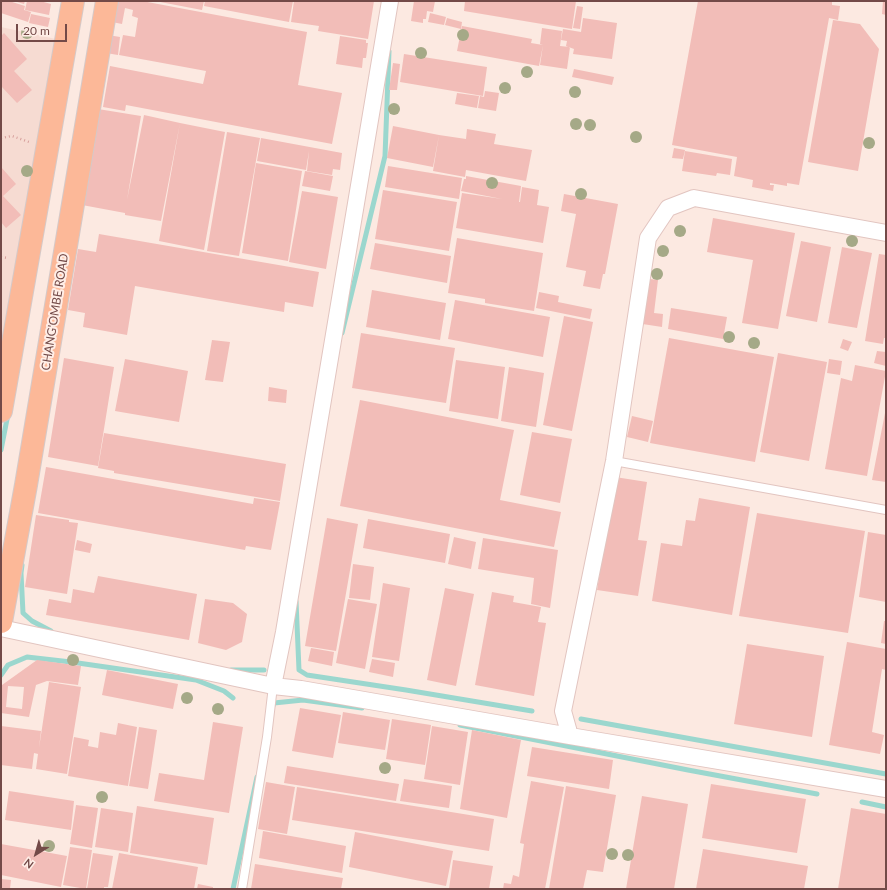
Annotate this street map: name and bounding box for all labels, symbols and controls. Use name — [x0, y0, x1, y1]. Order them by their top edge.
scale bar — [18, 16, 69, 42]
text: 20 m — [23, 23, 50, 38]
street label: CHANG'OMBE ROAD — [39, 252, 71, 372]
north arrow — [16, 834, 56, 874]
text: N — [21, 856, 36, 872]

